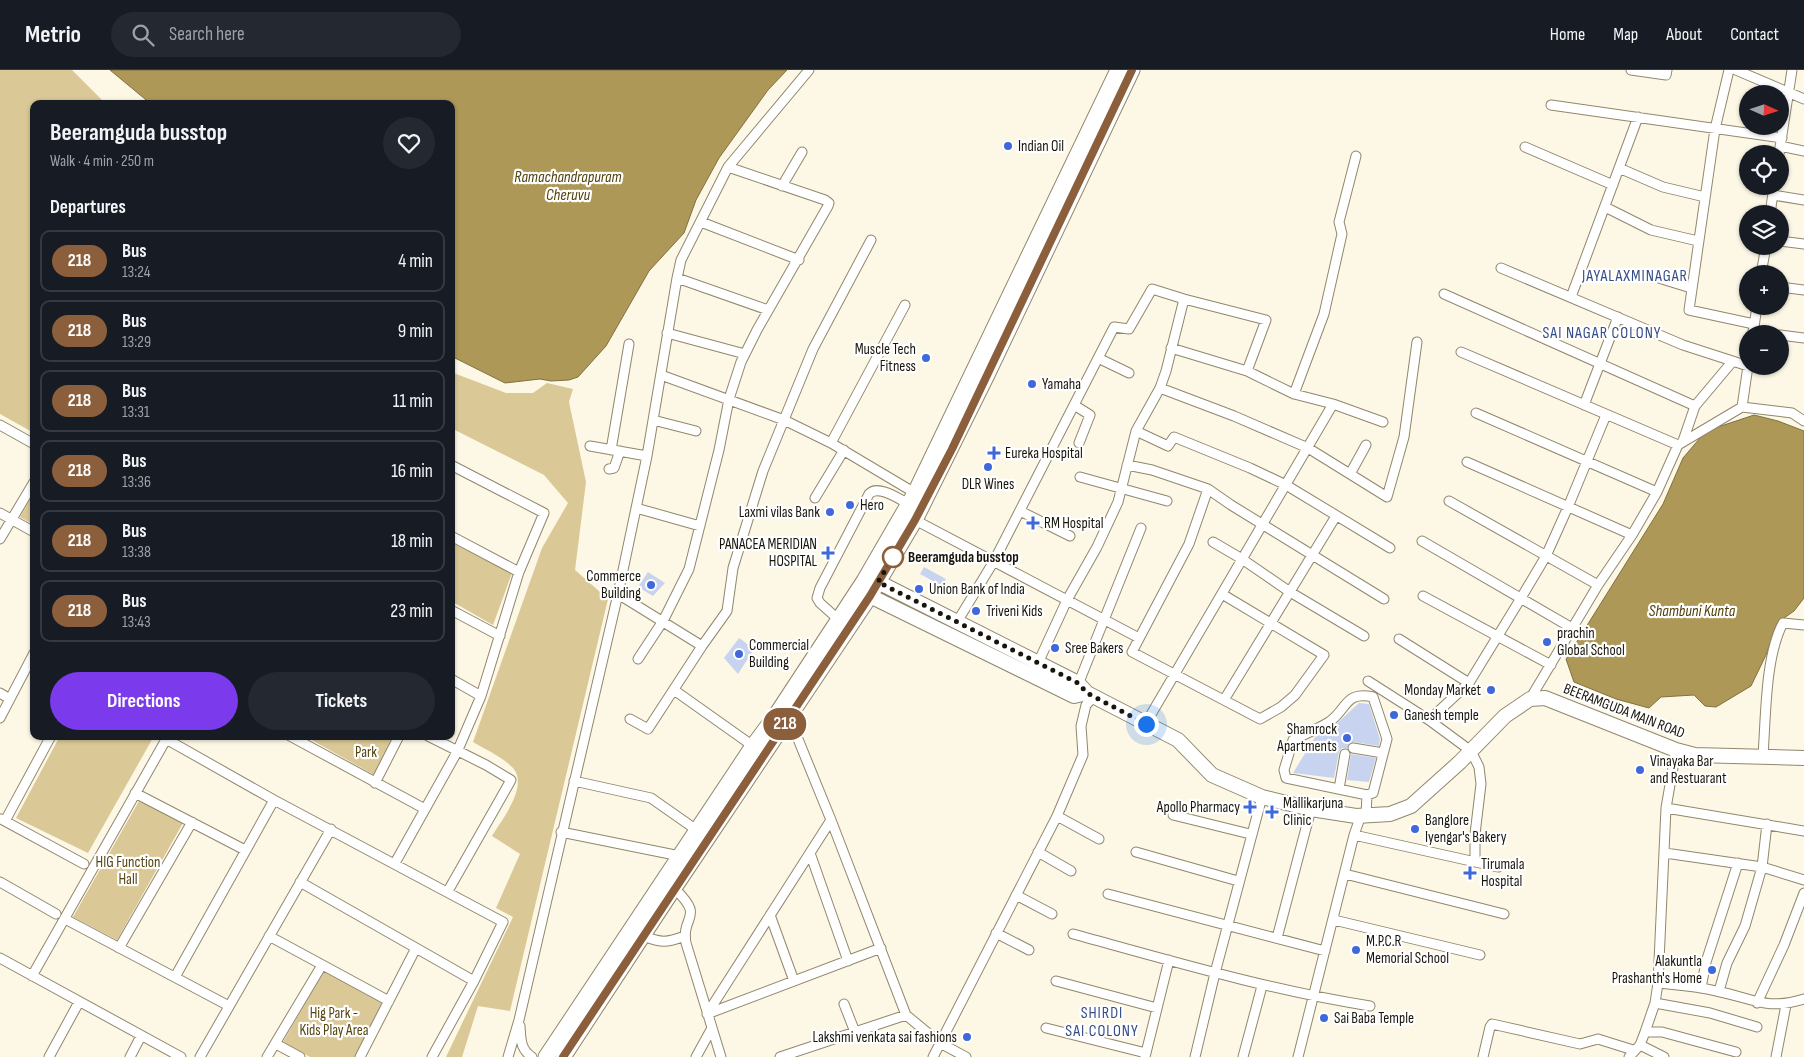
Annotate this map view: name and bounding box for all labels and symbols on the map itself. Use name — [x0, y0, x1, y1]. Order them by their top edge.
north arrow — [1739, 85, 1789, 135]
place label: Indian Oil — [1018, 137, 1064, 156]
marker: Indian Oil — [1002, 140, 1014, 152]
water label: Ramachandrapuram Cheruvu — [514, 168, 622, 205]
district label: JAYALAXMINAGAR — [1581, 267, 1688, 286]
district label: SAI NAGAR COLONY — [1542, 324, 1662, 343]
place label: Muscle Tech Fitness — [855, 340, 916, 376]
marker: Muscle Tech Fitness — [920, 352, 932, 364]
place label: Yamaha — [1042, 375, 1081, 394]
marker: Yamaha — [1026, 378, 1038, 390]
place label: Eureka Hospital — [1005, 444, 1083, 463]
marker: Eureka Hospital — [987, 446, 1001, 460]
marker: DLR Wines — [982, 461, 994, 473]
place label: DLR Wines — [962, 475, 1014, 494]
place label: Hero — [860, 496, 884, 515]
marker: Hero — [844, 499, 856, 511]
place label: Laxmi vilas Bank — [739, 503, 820, 522]
marker: Laxmi vilas Bank — [824, 506, 836, 518]
place label: RM Hospital — [1044, 514, 1104, 533]
marker: RM Hospital — [1026, 516, 1040, 530]
place label: PANACEA MERIDIAN HOSPITAL — [719, 535, 817, 571]
marker: PANACEA MERIDIAN HOSPITAL — [821, 546, 835, 560]
marker: Beeramguda busstop — [882, 546, 904, 568]
place label: Beeramguda busstop — [908, 548, 1019, 567]
place label: Commerce Building — [586, 567, 641, 603]
marker: Commerce Building — [645, 579, 657, 591]
place label: Union Bank of India — [929, 580, 1025, 599]
marker: Union Bank of India — [913, 583, 925, 595]
place label: Triveni Kids — [986, 602, 1043, 621]
water label: Shambuni Kunta — [1649, 602, 1736, 621]
marker: Triveni Kids — [970, 605, 982, 617]
place label: prachin Global School — [1557, 624, 1625, 660]
place label: Commercial Building — [749, 636, 809, 672]
marker: prachin Global School — [1541, 636, 1553, 648]
place label: Sree Bakers — [1065, 639, 1123, 658]
marker: Sree Bakers — [1049, 642, 1061, 654]
marker: Commercial Building — [733, 648, 745, 660]
street label: BEERAMGUDA MAIN ROAD — [1561, 679, 1687, 743]
place label: Monday Market — [1404, 681, 1481, 700]
marker: Monday Market — [1485, 684, 1497, 696]
place label: Ganesh temple — [1404, 706, 1479, 725]
line badge: 218 — [756, 708, 814, 740]
marker: Ganesh temple — [1388, 709, 1400, 721]
your location — [1134, 712, 1159, 737]
place label: Shamrock Apartments — [1276, 720, 1337, 756]
marker: Shamrock Apartments — [1341, 732, 1353, 744]
park label: Park — [355, 743, 377, 762]
place label: Vinayaka Bar and Restuarant — [1650, 752, 1727, 788]
marker: Vinayaka Bar and Restuarant — [1634, 764, 1646, 776]
place label: Mallikarjuna Clinic — [1283, 794, 1344, 830]
place label: Apollo Pharmacy — [1156, 798, 1240, 817]
marker: Apollo Pharmacy — [1244, 801, 1256, 813]
marker: Mallikarjuna Clinic — [1265, 805, 1279, 819]
place label: Banglore Iyengar's Bakery — [1425, 811, 1507, 847]
marker: Banglore Iyengar's Bakery — [1409, 823, 1421, 835]
park label: HIG Function Hall — [96, 853, 160, 889]
place label: Tirumala Hospital — [1481, 855, 1525, 891]
marker: Tirumala Hospital — [1463, 866, 1477, 880]
place label: M.P.C.R Memorial School — [1366, 932, 1449, 968]
marker: M.P.C.R Memorial School — [1350, 944, 1362, 956]
place label: Alakuntla Prashanth's Home — [1612, 952, 1702, 988]
marker: Alakuntla Prashanth's Home — [1706, 964, 1718, 976]
park label: Hig Park - Kids Play Area — [299, 1004, 369, 1040]
district label: SHIRDI SAI COLONY — [1065, 1004, 1139, 1041]
place label: Sai Baba Temple — [1334, 1009, 1414, 1028]
marker: Sai Baba Temple — [1318, 1012, 1330, 1024]
place label: Lakshmi venkata sai fashions — [812, 1028, 957, 1047]
marker: Lakshmi venkata sai fashions — [961, 1031, 973, 1043]

